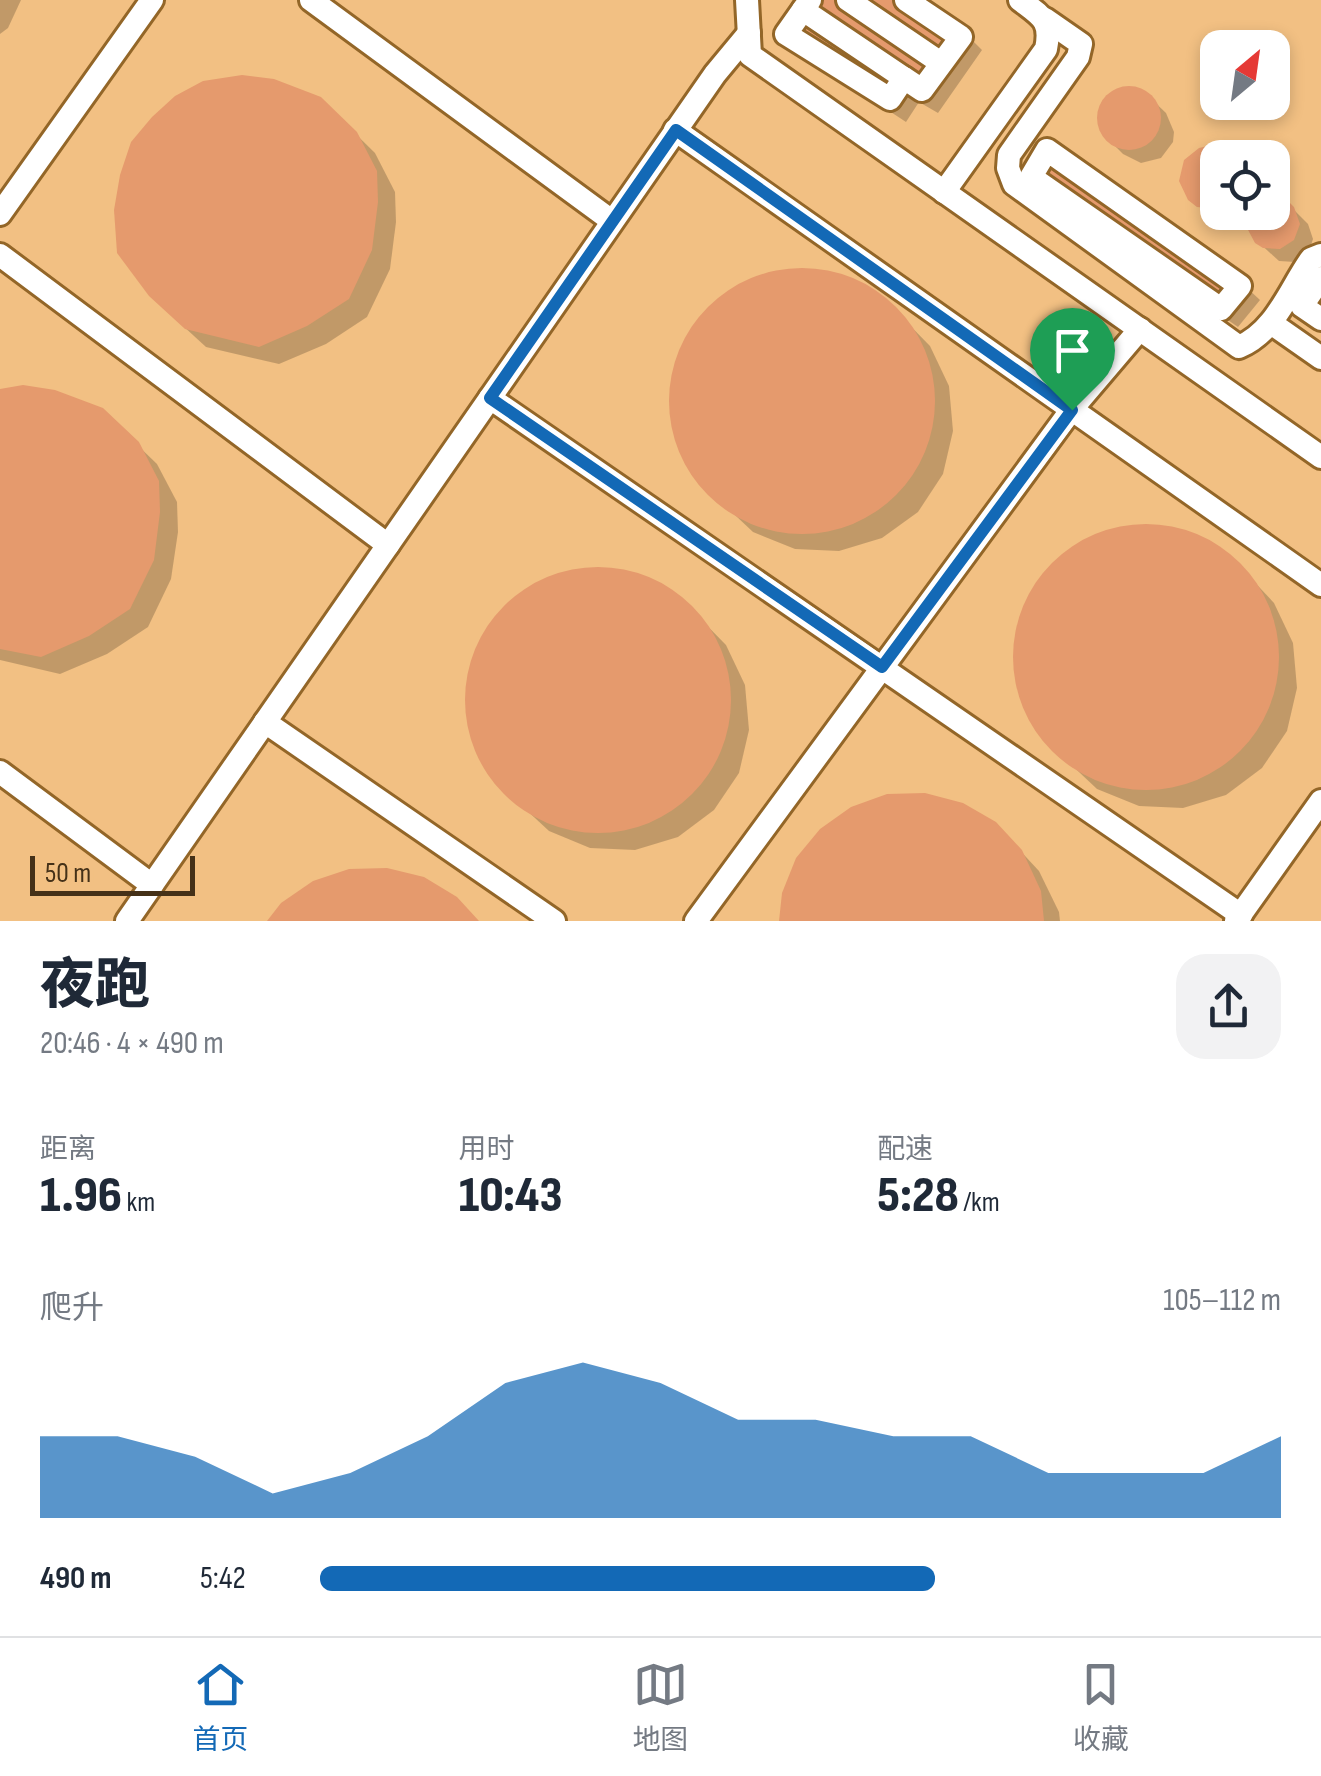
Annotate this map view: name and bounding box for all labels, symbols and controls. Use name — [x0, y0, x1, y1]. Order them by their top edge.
north arrow — [1200, 30, 1290, 120]
map controls — [1200, 30, 1290, 230]
button: locate — [1200, 140, 1290, 230]
pin — [1030, 308, 1115, 411]
icon: arrive — [1045, 323, 1100, 378]
scale bar — [30, 851, 195, 896]
text: 50 m — [45, 857, 91, 890]
text: 夜跑 — [40, 953, 150, 1020]
button: share — [1176, 954, 1281, 1059]
text: 20:46 · 4 × 490 m — [40, 1024, 224, 1063]
text: 距离 — [40, 1133, 96, 1166]
text: 用时 — [459, 1133, 515, 1166]
text: 配速 — [877, 1133, 933, 1166]
text: 1.96 — [40, 1166, 122, 1226]
text: 10:43 — [459, 1166, 562, 1226]
text: 5:28 — [877, 1166, 959, 1226]
text: km — [122, 1186, 155, 1219]
text: /km — [959, 1186, 1000, 1219]
text: 105–112 m — [1163, 1281, 1281, 1320]
text: 爬升 — [40, 1289, 104, 1328]
text: 490 m — [40, 1559, 112, 1598]
text: 5:42 — [200, 1559, 246, 1598]
tab: 首页 — [192, 1657, 248, 1757]
tab: 地图 — [632, 1657, 689, 1757]
tab: 收藏 — [1073, 1657, 1129, 1757]

